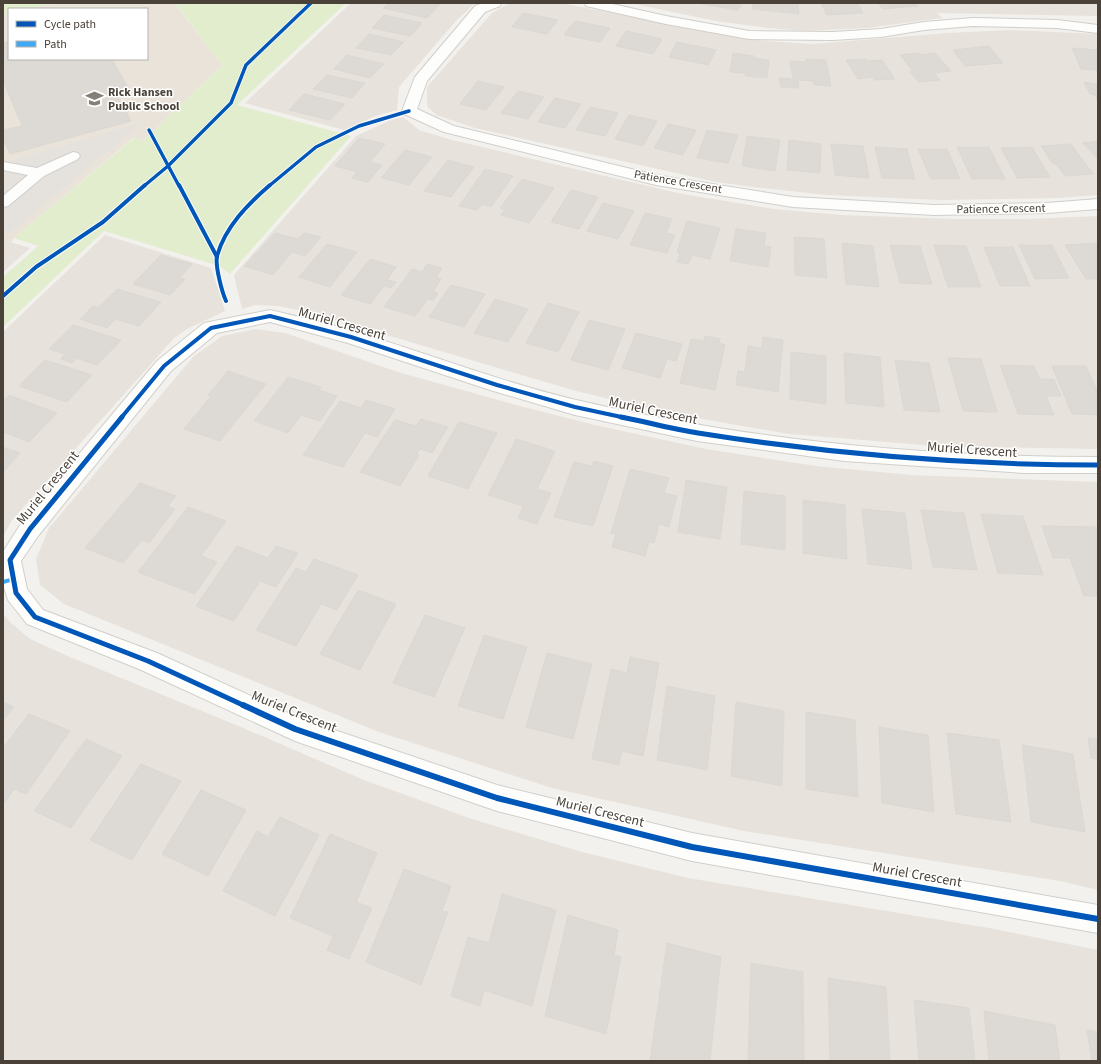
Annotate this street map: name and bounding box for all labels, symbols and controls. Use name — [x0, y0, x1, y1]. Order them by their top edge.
legend — [8, 8, 148, 60]
text: Cycle path — [44, 16, 96, 33]
text: Path — [44, 36, 67, 53]
place label: Rick Hansen Public School — [108, 84, 180, 115]
school or university icon: Rick Hansen Public School — [85, 89, 105, 109]
street label: Patience Crescent — [633, 166, 723, 198]
street label: Patience Crescent — [956, 200, 1046, 218]
street label: Muriel Crescent — [296, 302, 388, 346]
street label: Muriel Crescent — [607, 392, 700, 430]
street label: Muriel Crescent — [926, 437, 1018, 463]
street label: Muriel Crescent — [12, 446, 84, 529]
street label: Muriel Crescent — [248, 686, 340, 738]
street label: Muriel Crescent — [554, 791, 647, 833]
street label: Muriel Crescent — [871, 857, 963, 893]

